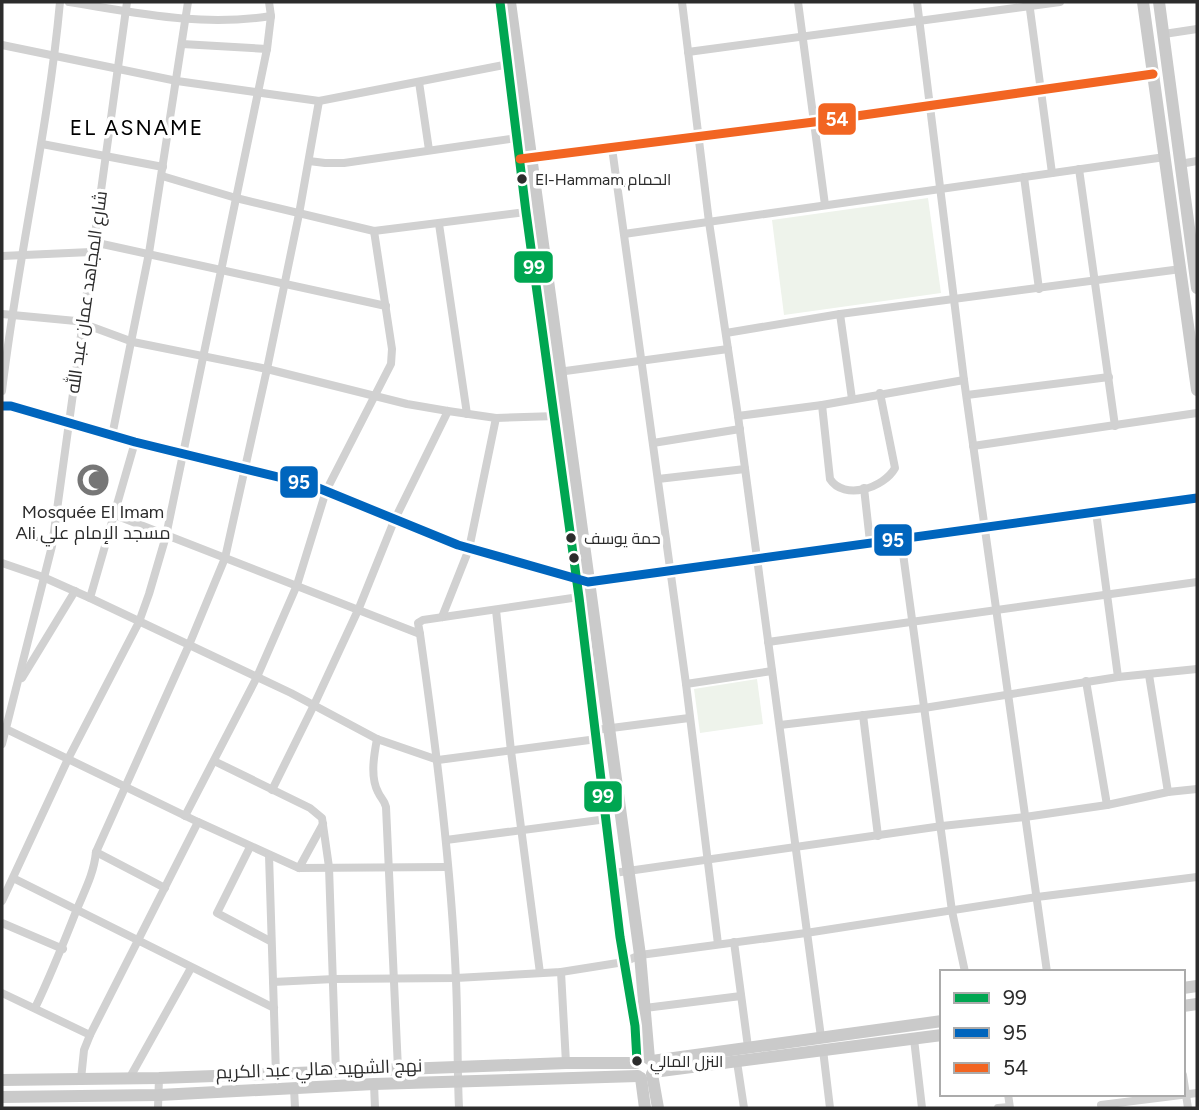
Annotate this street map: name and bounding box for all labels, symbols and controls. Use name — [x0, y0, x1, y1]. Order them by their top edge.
line badge: 54 — [817, 102, 857, 136]
text: 54 — [825, 108, 849, 131]
district label: EL ASNAME — [70, 115, 204, 140]
place label: El-Hammam,الحمام — [535, 170, 671, 191]
marker: El-Hammam,الحمام — [515, 172, 529, 186]
street label: شارع المجاهد عمان عبد الله — [61, 189, 113, 395]
line badge: 99 — [513, 250, 554, 284]
text: 99 — [523, 256, 545, 279]
mosque icon: Mosquée El Imam Ali,مسجد الإمام علي — [74, 461, 112, 499]
line badge: 95 — [279, 465, 319, 499]
text: 95 — [288, 471, 310, 494]
place label: Mosquée El Imam Ali,مسجد الإمام علي — [16, 501, 170, 547]
line badge: 95 — [873, 523, 913, 557]
place label: حمة يوسف — [584, 529, 661, 548]
text: 95 — [882, 529, 904, 552]
marker: حمة يوسف — [564, 531, 578, 545]
unlabelled marker — [567, 551, 581, 565]
line badge: 99 — [583, 780, 623, 813]
text: 99 — [592, 785, 614, 808]
legend — [940, 970, 1185, 1096]
text: 99 — [1003, 985, 1027, 1010]
text: 95 — [1003, 1020, 1027, 1045]
place label: النزل المالي — [650, 1052, 723, 1075]
street label: نهج الشهيد هالي عبد الكريم — [215, 1054, 423, 1087]
marker: النزل المالي — [630, 1054, 644, 1068]
text: 54 — [1003, 1055, 1028, 1080]

